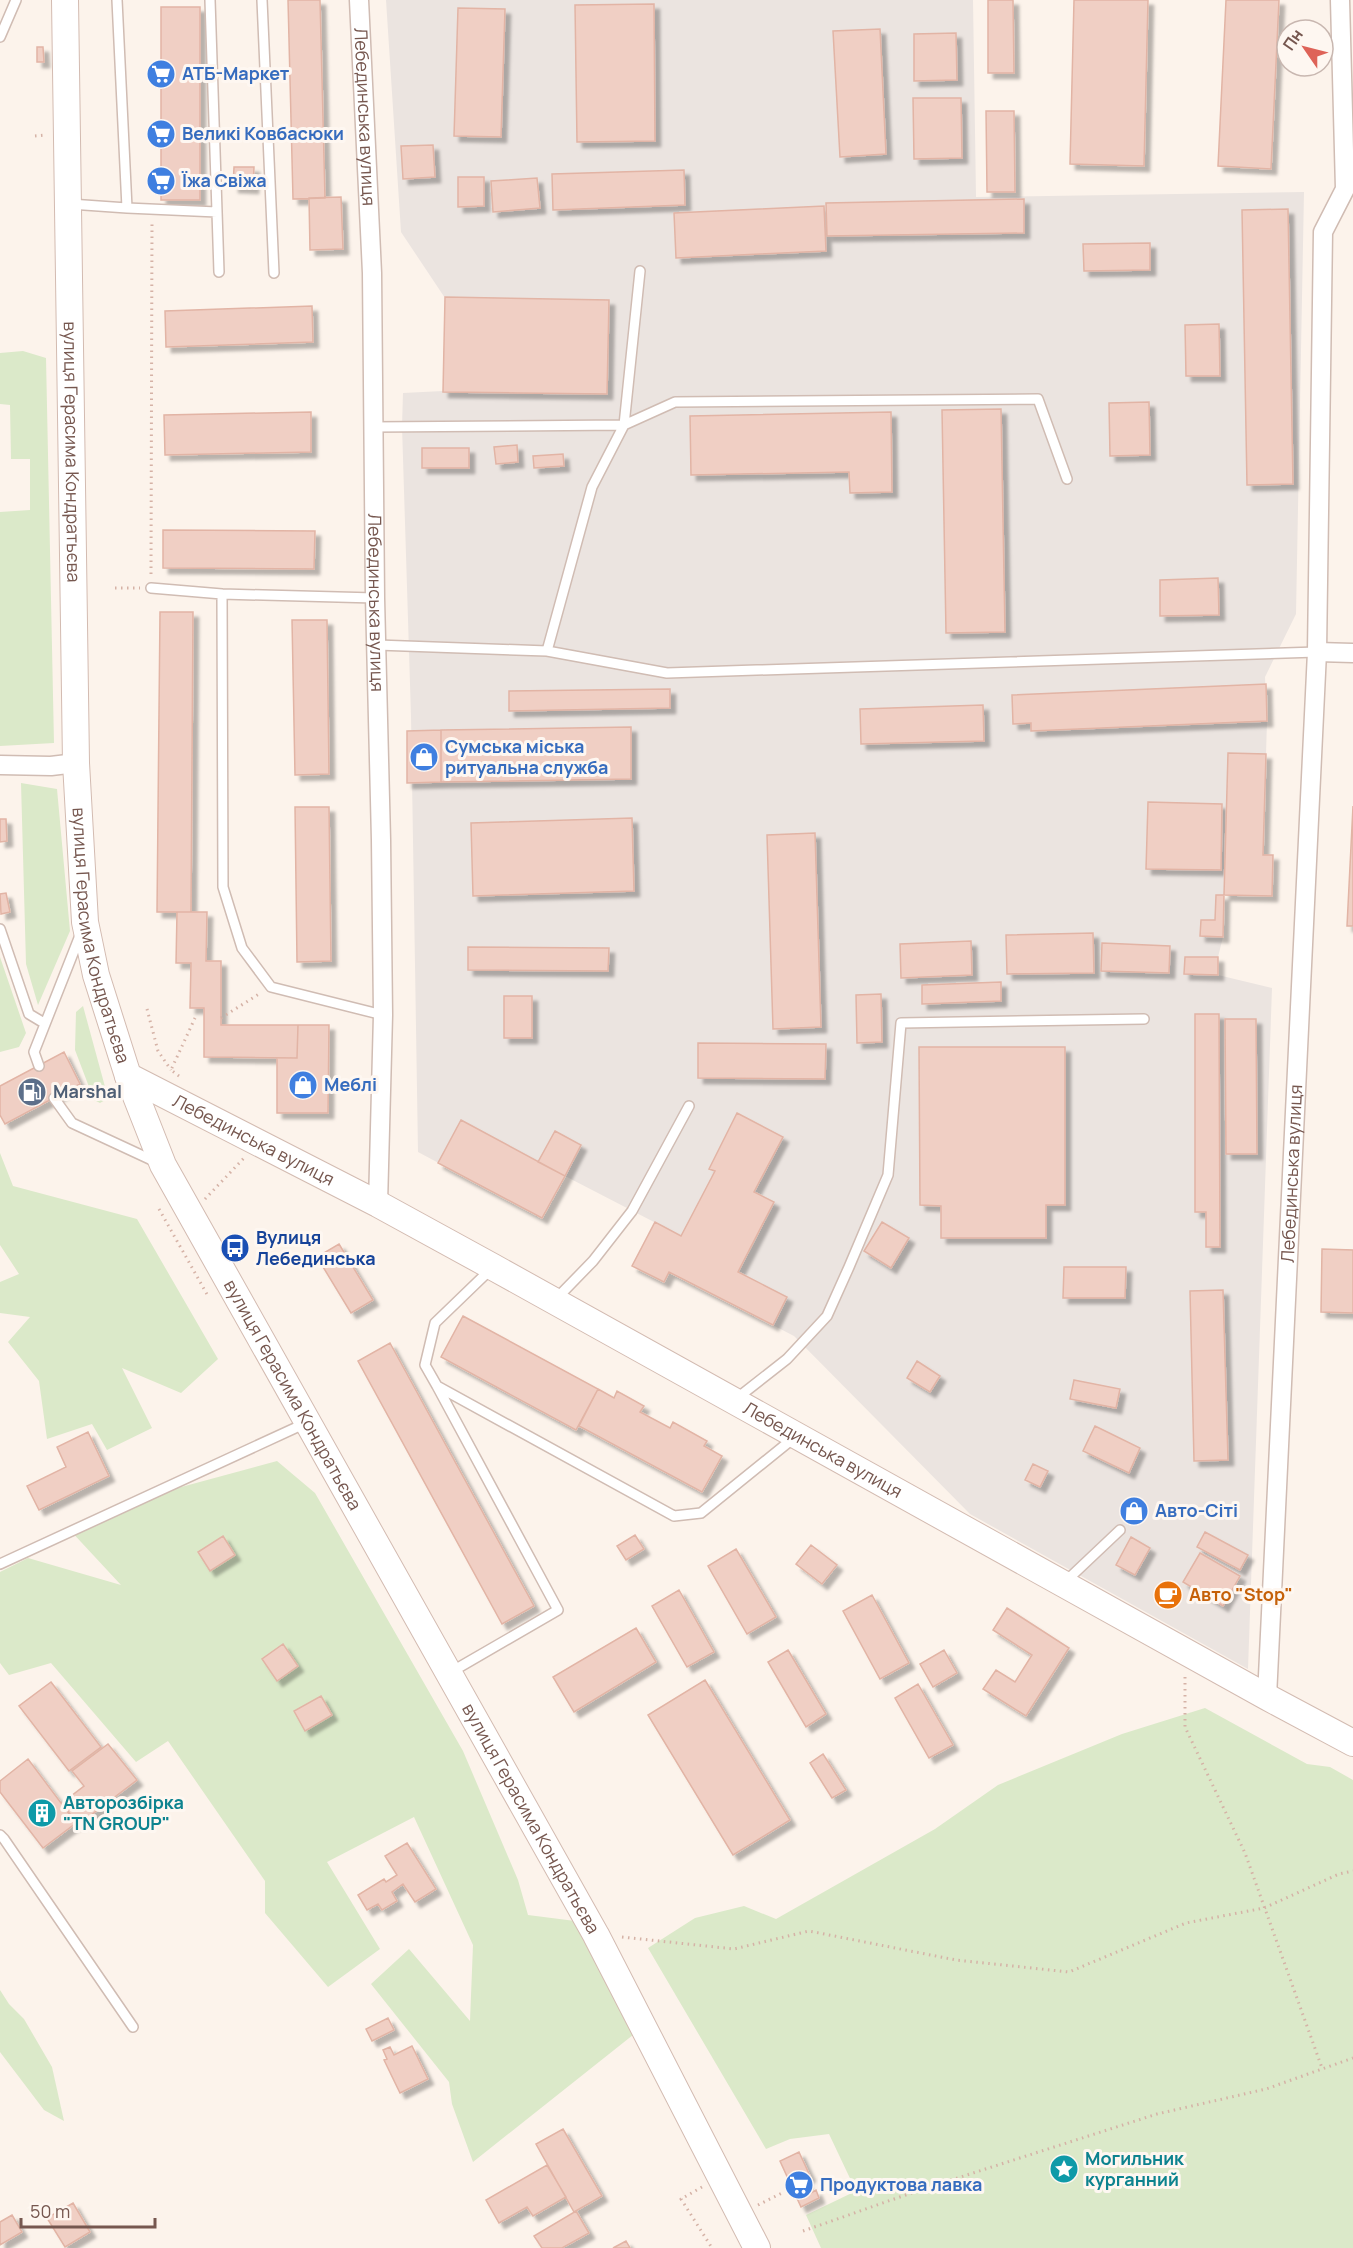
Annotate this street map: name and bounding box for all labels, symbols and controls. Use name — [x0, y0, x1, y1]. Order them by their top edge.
north arrow — [1275, 18, 1335, 78]
text: Пн — [1278, 24, 1308, 55]
street label: Лебединська вулиця — [349, 27, 382, 207]
supermarket icon: АТБ-Маркет — [145, 58, 177, 90]
place label: АТБ-Маркет — [182, 61, 290, 85]
supermarket icon: Великі Ковбасюки — [145, 118, 177, 150]
place label: Великі Ковбасюки — [182, 121, 344, 145]
supermarket icon: Їжа Свіжа — [145, 165, 177, 197]
place label: Їжа Свіжа — [181, 168, 267, 192]
street label: вулиця Герасима Кондратьєва — [59, 321, 86, 583]
street label: Лебединська вулиця — [363, 513, 390, 692]
place label: Сумська міська ритуальна служба — [445, 734, 608, 779]
shop icon: Сумська міська ритуальна служба — [408, 741, 440, 773]
street label: вулиця Герасима Кондратьєва — [68, 807, 136, 1066]
shop icon: Меблі — [287, 1069, 319, 1101]
place label: Меблі — [324, 1072, 377, 1096]
fuel station icon: Marshal — [16, 1076, 48, 1108]
place label: Marshal — [53, 1079, 122, 1103]
street label: Лебединська вулиця — [1275, 1084, 1307, 1263]
street label: Лебединська вулиця — [169, 1088, 339, 1191]
place label: Вулиця Лебединська — [256, 1225, 376, 1270]
bus stop icon: Вулиця Лебединська — [219, 1232, 251, 1264]
street label: вулиця Герасима Кондратьєва — [219, 1275, 368, 1514]
street label: Лебединська вулиця — [739, 1395, 907, 1503]
shop icon: Авто-Сіті — [1118, 1495, 1150, 1527]
place label: Авто-Сіті — [1155, 1498, 1238, 1522]
cafe icon: Авто "Stop" — [1152, 1579, 1184, 1611]
place label: Авто "Stop" — [1189, 1582, 1293, 1606]
street label: вулиця Герасима Кондратьєва — [457, 1699, 606, 1938]
place label: Авторозбірка "TN GROUP" — [63, 1790, 184, 1835]
building icon: Авторозбірка "TN GROUP" — [26, 1797, 58, 1829]
place label: Могильник курганний — [1085, 2146, 1185, 2191]
place icon: Могильник курганний — [1048, 2153, 1080, 2185]
supermarket icon: Продуктова лавка — [783, 2169, 815, 2201]
place label: Продуктова лавка — [820, 2172, 982, 2196]
scale bar — [21, 2191, 154, 2229]
text: 50 m — [30, 2199, 70, 2223]

